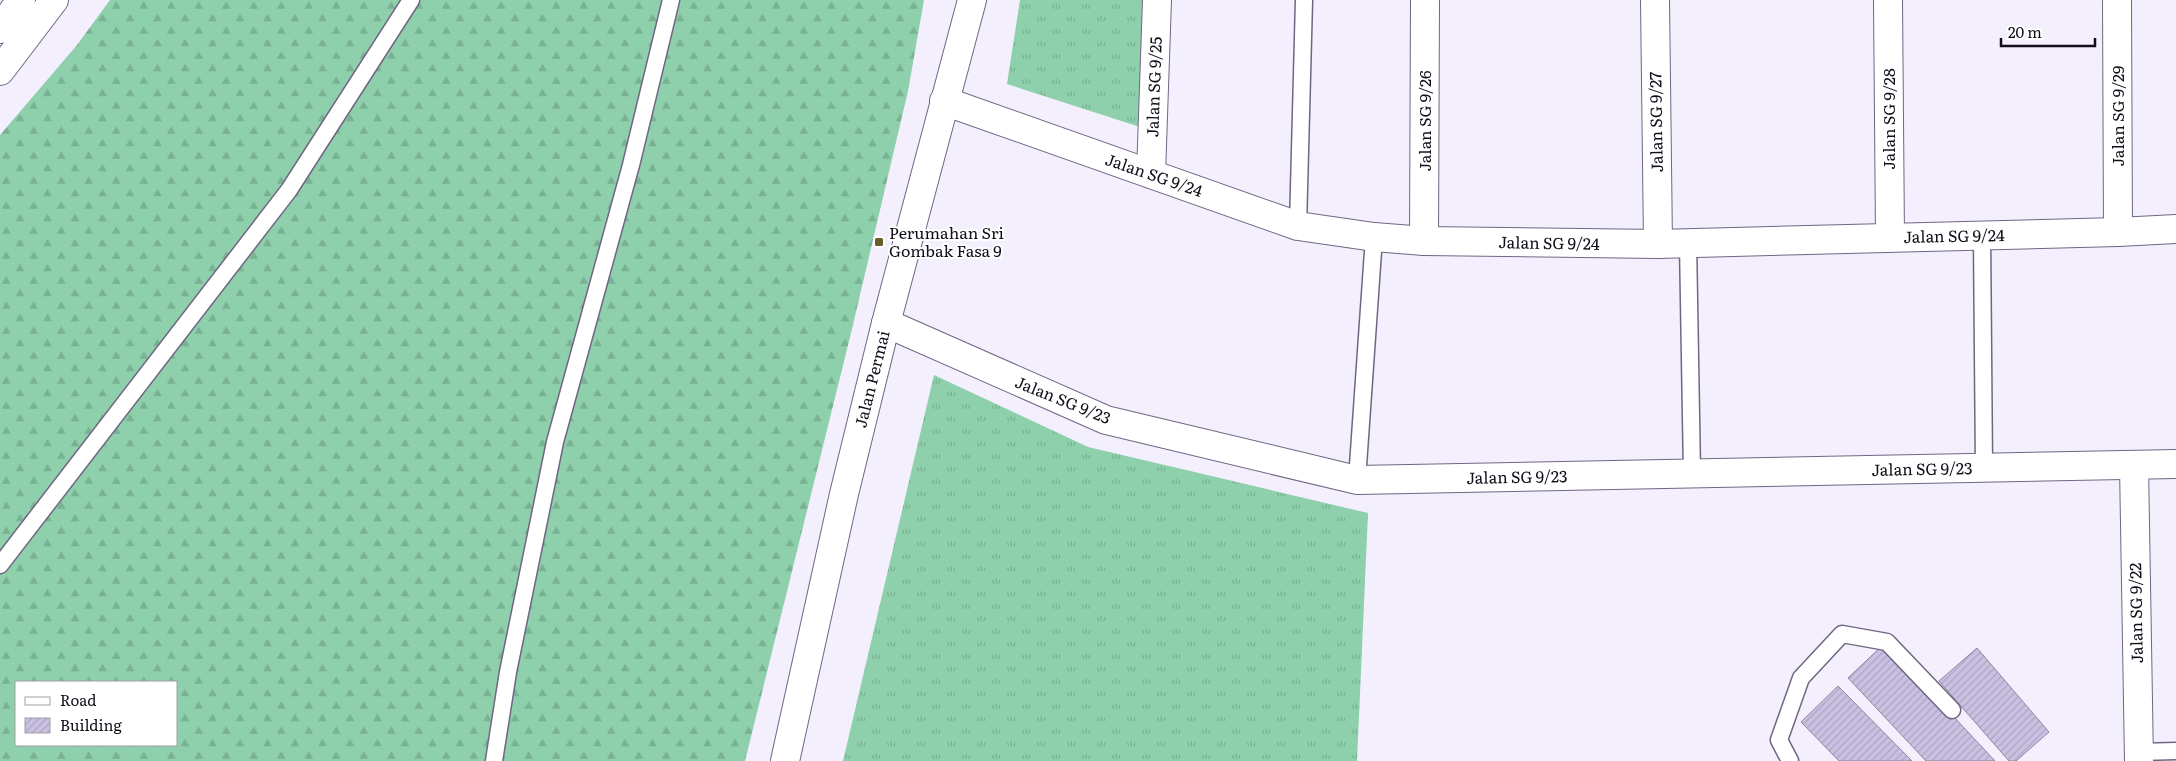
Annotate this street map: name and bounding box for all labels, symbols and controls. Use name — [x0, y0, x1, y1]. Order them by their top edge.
scale bar — [2001, 15, 2095, 47]
text: 20 m — [2008, 20, 2042, 43]
street label: Jalan SG 9/25 — [1139, 36, 1167, 138]
street label: Jalan SG 9/29 — [2105, 66, 2129, 167]
street label: Jalan SG 9/28 — [1876, 68, 1900, 170]
street label: Jalan SG 9/26 — [1412, 70, 1436, 172]
street label: Jalan SG 9/27 — [1642, 72, 1668, 173]
street label: Jalan SG 9/24 — [1102, 146, 1206, 202]
place label: Perumahan Sri Gombak Fasa 9 — [889, 220, 1004, 262]
street label: Jalan SG 9/24 — [1903, 222, 2005, 248]
street label: Jalan SG 9/24 — [1498, 229, 1600, 255]
marker: Perumahan Sri Gombak Fasa 9 — [873, 236, 885, 248]
street label: Jalan Permai — [847, 328, 895, 430]
street label: Jalan SG 9/23 — [1012, 369, 1115, 429]
street label: Jalan SG 9/23 — [1871, 455, 1973, 481]
street label: Jalan SG 9/23 — [1466, 463, 1568, 489]
street label: Jalan SG 9/22 — [2122, 562, 2148, 664]
legend — [15, 681, 178, 746]
text: Road — [60, 688, 96, 711]
text: Building — [60, 713, 122, 736]

